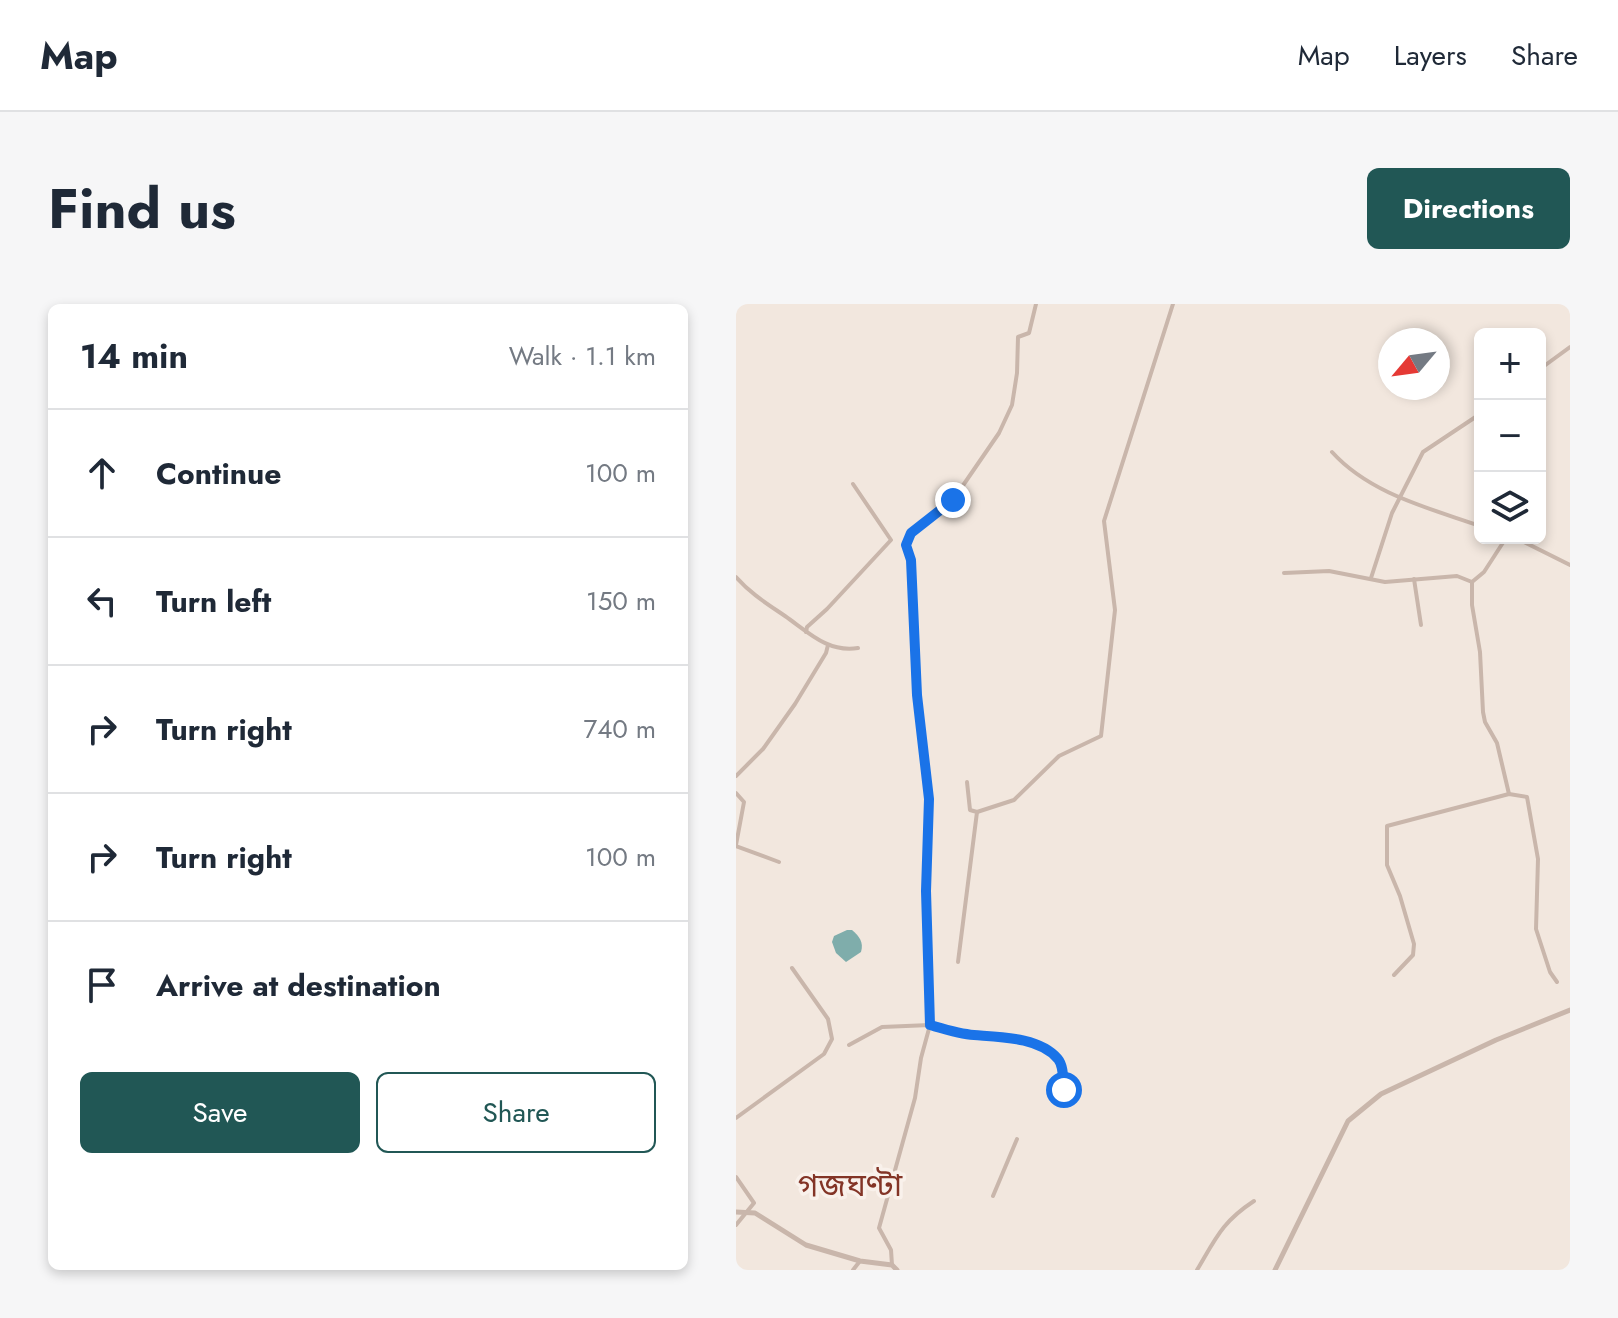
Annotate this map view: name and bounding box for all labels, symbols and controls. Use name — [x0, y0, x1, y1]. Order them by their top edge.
text: Map — [40, 28, 118, 83]
text: Map — [1298, 35, 1350, 76]
text: Layers — [1394, 35, 1467, 76]
text: Share — [1511, 35, 1578, 76]
text: Find us — [48, 168, 236, 249]
button: Directions — [1367, 168, 1570, 249]
north arrow — [1378, 328, 1450, 400]
map controls — [1474, 328, 1546, 544]
button: + — [1474, 328, 1546, 400]
text: 14 min — [80, 332, 188, 381]
text: Walk · 1.1 km — [509, 337, 656, 375]
button: − — [1474, 400, 1546, 472]
icon: ahead — [80, 451, 124, 495]
text: Continue — [156, 452, 282, 495]
text: 100 m — [585, 454, 656, 492]
button: layers — [1474, 472, 1546, 544]
route end — [935, 482, 971, 518]
icon: left — [80, 579, 124, 623]
text: Turn left — [156, 580, 271, 623]
text: 150 m — [586, 582, 656, 620]
icon: right — [80, 707, 124, 751]
text: Turn right — [156, 708, 292, 751]
text: 740 m — [584, 710, 656, 748]
icon: right — [80, 835, 124, 879]
text: Turn right — [156, 836, 292, 879]
text: 100 m — [585, 838, 656, 876]
icon: arrive — [80, 963, 124, 1007]
text: Arrive at destination — [156, 964, 441, 1007]
button: Save — [80, 1072, 360, 1153]
button: Share — [376, 1072, 656, 1153]
route start — [1046, 1072, 1082, 1108]
district label: গজঘণ্টা — [798, 1162, 903, 1208]

